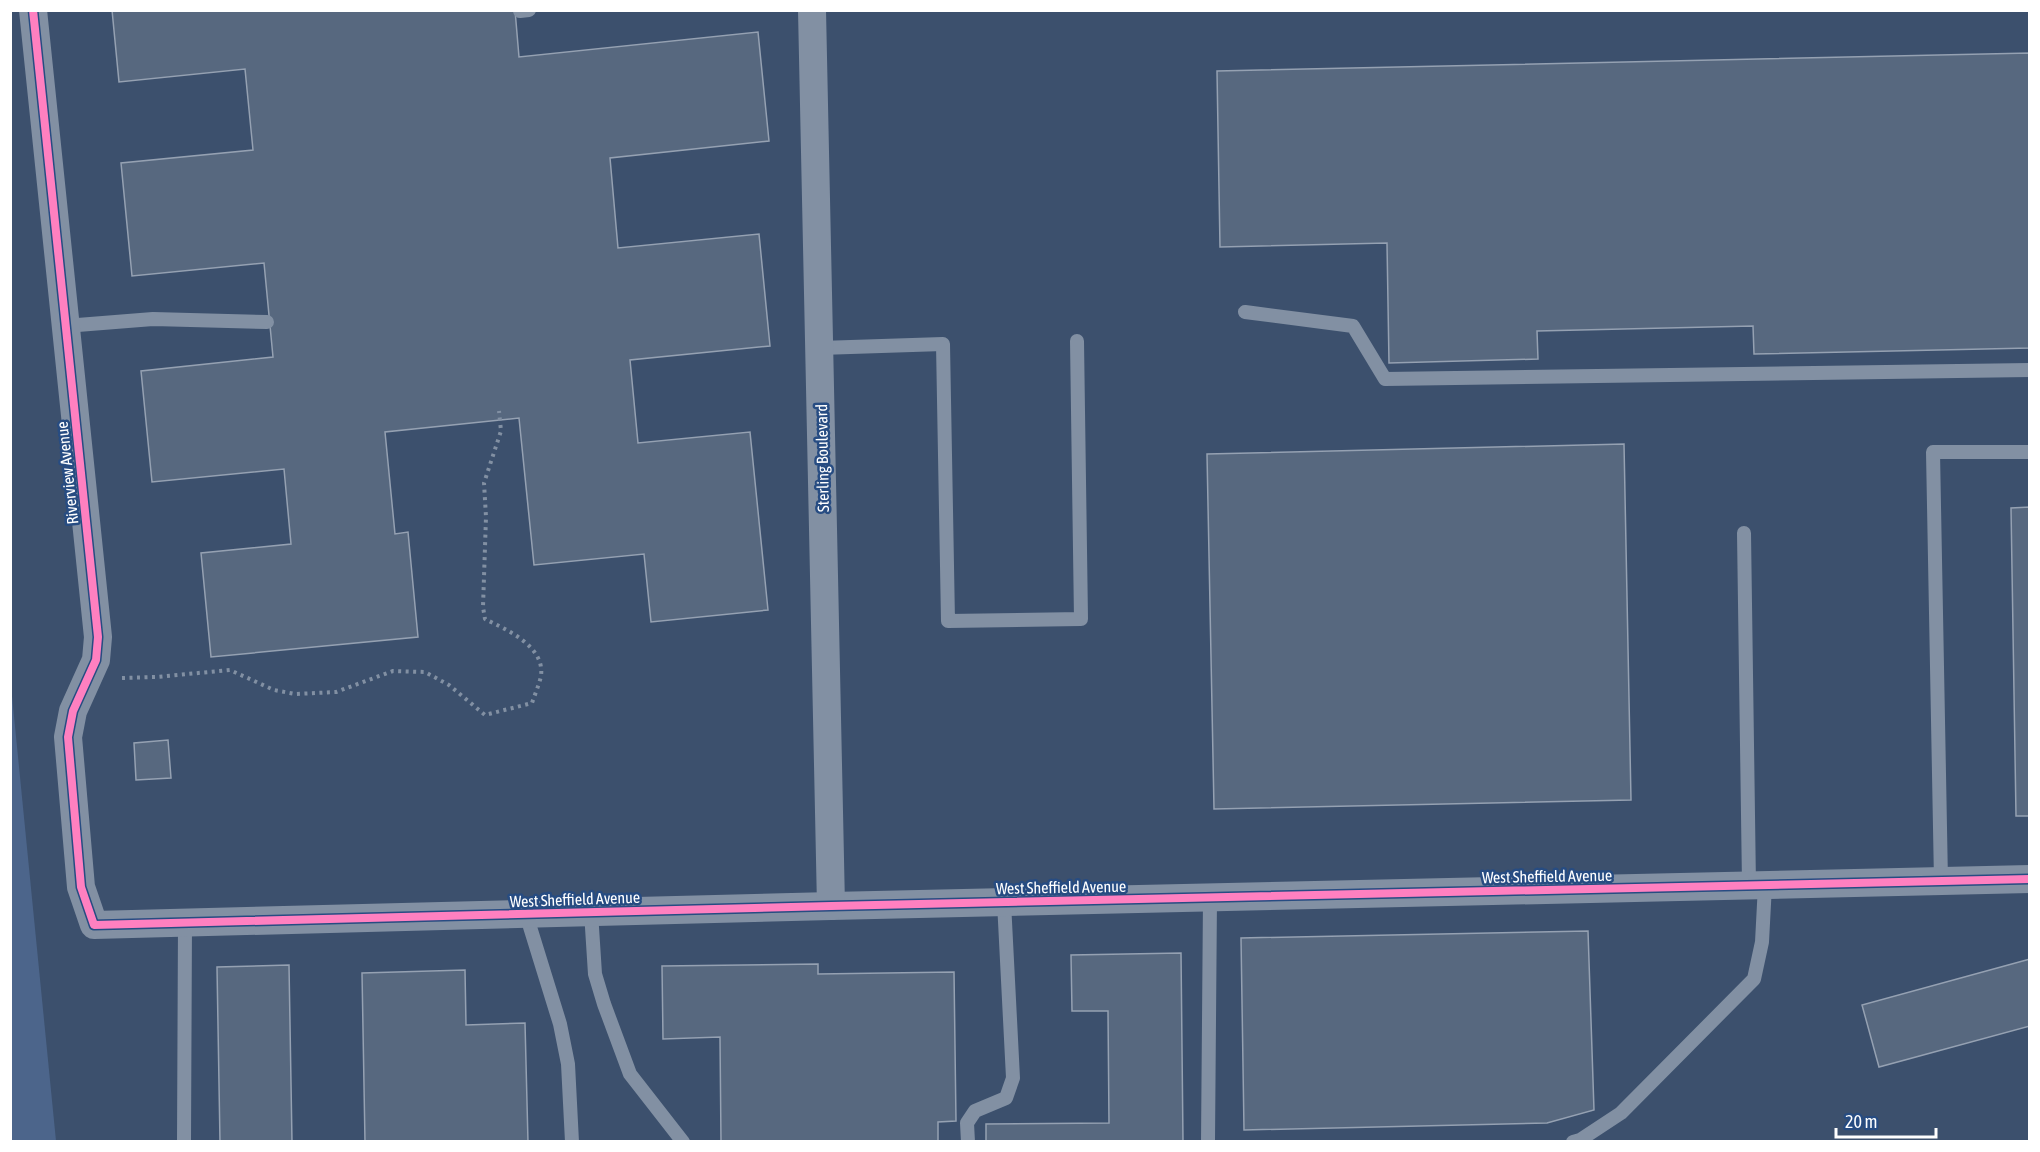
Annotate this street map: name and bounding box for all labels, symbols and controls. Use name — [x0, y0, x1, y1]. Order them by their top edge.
street label: Sterling Boulevard — [812, 404, 833, 512]
street label: Riverview Avenue — [53, 421, 81, 525]
street label: West Sheffield Avenue — [1482, 866, 1612, 886]
street label: West Sheffield Avenue — [996, 877, 1126, 897]
street label: West Sheffield Avenue — [510, 888, 640, 910]
scale bar — [1836, 1101, 1936, 1139]
text: 20 m — [1845, 1111, 1877, 1132]

